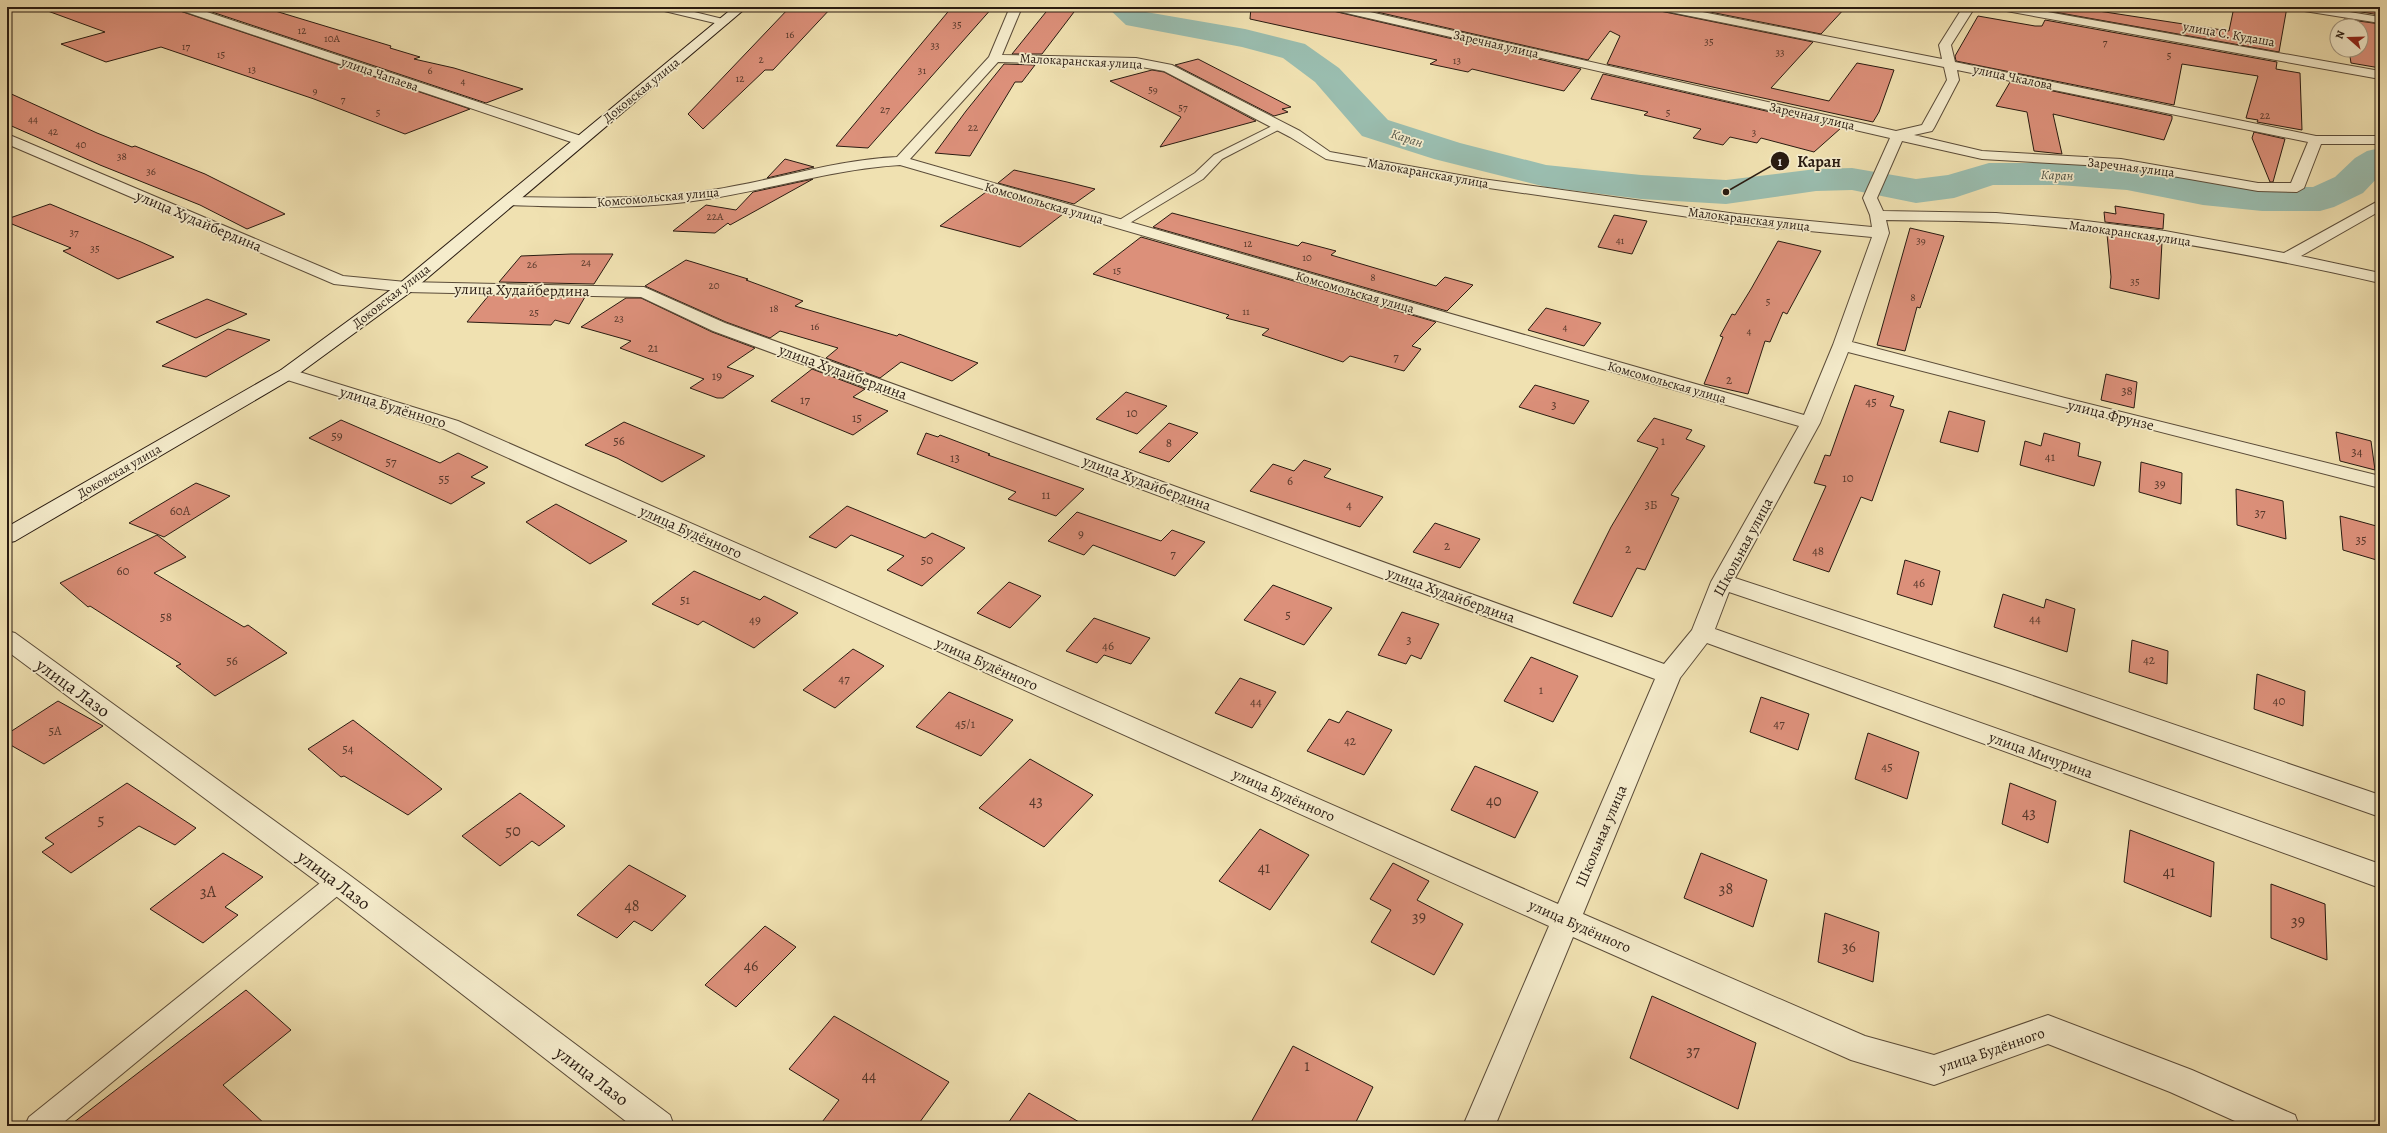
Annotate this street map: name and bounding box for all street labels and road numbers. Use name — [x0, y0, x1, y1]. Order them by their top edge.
street label: улица С. Кудаша — [2181, 17, 2276, 50]
street label: Заречная улица — [1451, 26, 1541, 62]
street label: Малокаранская улица — [1019, 49, 1143, 73]
street label: улица Чапаева — [338, 52, 421, 95]
street label: Доковская улица — [599, 54, 683, 126]
street label: улица Чкалова — [1971, 60, 2054, 94]
street label: Заречная улица — [1767, 98, 1857, 134]
street label: Заречная улица — [2087, 153, 2175, 181]
street label: Малокаранская улица — [1366, 154, 1490, 192]
street label: Комсомольская улица — [983, 178, 1105, 228]
street label: Комсомольская улица — [596, 183, 720, 211]
street label: улица Худайбердина — [132, 185, 265, 257]
street label: Малокаранская улица — [1687, 203, 1811, 235]
street label: Малокаранская улица — [2068, 216, 2192, 250]
street label: Доковская улица — [349, 260, 433, 332]
street label: Комсомольская улица — [1294, 267, 1416, 317]
street label: улица Худайбердина — [453, 279, 590, 301]
street label: улица Худайбердина — [775, 339, 910, 404]
street label: Комсомольская улица — [1606, 357, 1728, 407]
street label: улица Будённого — [336, 381, 449, 433]
street label: улица Фрунзе — [2065, 394, 2156, 435]
street label: Доковская улица — [74, 440, 164, 502]
street label: улица Худайбердина — [1079, 450, 1214, 515]
street label: Школьная улица — [1709, 494, 1777, 600]
street label: улица Будённого — [636, 500, 745, 564]
street label: улица Худайбердина — [1383, 562, 1518, 627]
street label: улица Будённого — [932, 632, 1041, 696]
street label: улица Лазо — [30, 652, 115, 723]
street label: улица Мичурина — [1985, 727, 2096, 783]
street label: улица Будённого — [1229, 763, 1338, 827]
street label: Школьная улица — [1570, 782, 1632, 890]
street label: улица Лазо — [292, 844, 376, 915]
street label: улица Будённого — [1525, 894, 1634, 958]
street label: улица Будённого — [1936, 1023, 2047, 1078]
street label: улица Лазо — [550, 1040, 634, 1111]

